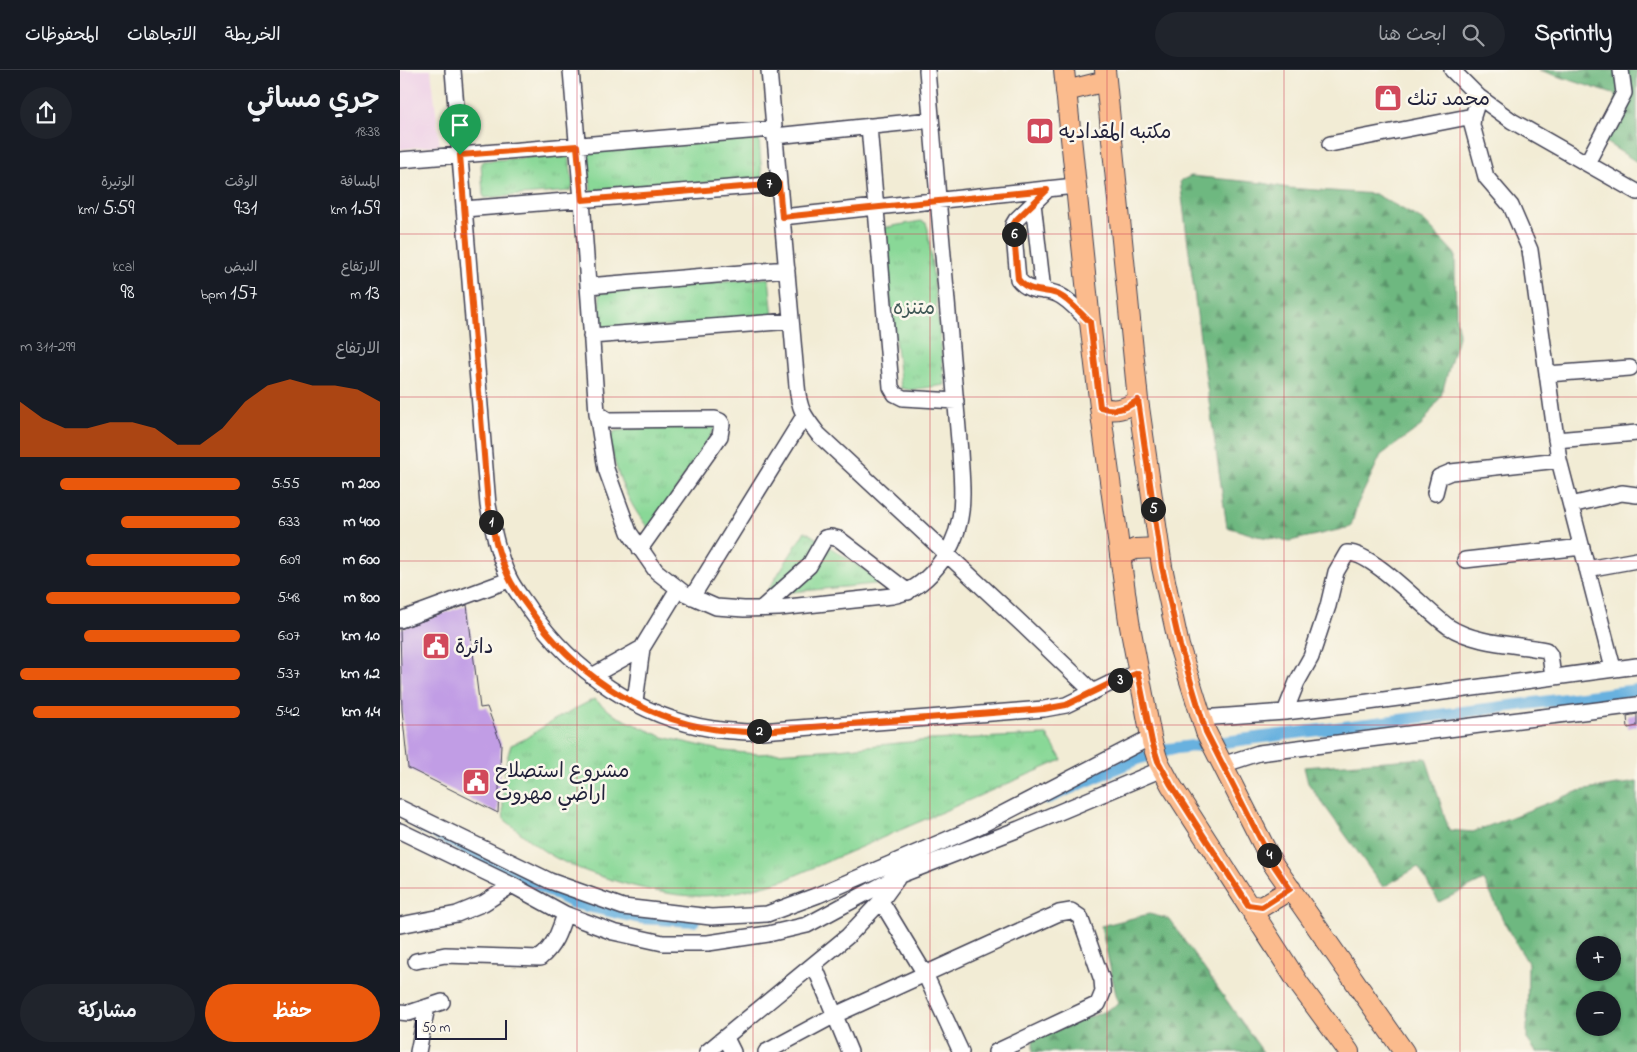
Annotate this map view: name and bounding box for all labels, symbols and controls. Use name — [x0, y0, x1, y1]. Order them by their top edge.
search box — [1155, 12, 1505, 57]
text: Sprintly — [1535, 17, 1612, 52]
icon: search — [1459, 21, 1487, 49]
text: ابحث هنا — [1378, 22, 1447, 49]
text: المحفوظات — [25, 23, 99, 49]
text: الاتجاهات — [127, 23, 197, 49]
text: الخريطة — [225, 23, 281, 49]
text: جري مسائي — [247, 80, 380, 121]
shop icon: محمد تنك — [1373, 83, 1403, 113]
place label: محمد تنك — [1407, 86, 1490, 115]
button: share — [20, 87, 72, 139]
pin — [439, 104, 481, 155]
icon: arrive — [446, 111, 474, 139]
library icon: مكتبه المقداديه — [1025, 116, 1055, 146]
place label: مكتبه المقداديه — [1059, 119, 1171, 148]
text: 18:38 — [355, 120, 380, 144]
text: الوتيرة — [101, 172, 135, 193]
text: الوقت — [225, 172, 257, 193]
text: المسافة — [340, 172, 380, 193]
pin: 7 — [756, 172, 782, 196]
text: 7 — [767, 174, 772, 195]
text: 5:59 — [103, 194, 135, 224]
text: 9:31 — [234, 194, 257, 224]
text: 1.59 — [351, 194, 380, 224]
text: /km — [78, 200, 103, 221]
text: km — [330, 200, 351, 221]
pin: 6 — [1002, 222, 1026, 246]
text: 6 — [1011, 224, 1018, 245]
text: kcal — [112, 257, 135, 278]
text: النبض — [224, 257, 257, 278]
text: الارتفاع — [341, 257, 380, 278]
text: 98 — [120, 278, 135, 308]
text: 157 — [230, 279, 257, 309]
text: 13 — [365, 279, 380, 309]
text: bpm — [201, 285, 230, 306]
text: m — [350, 285, 365, 306]
park label: متنزه — [893, 295, 935, 324]
text: 299–311 m — [20, 335, 75, 359]
text: الارتفاع — [335, 337, 380, 361]
text: 5:55 — [271, 472, 300, 496]
text: 200 m — [342, 472, 380, 496]
pin: 5 — [1140, 496, 1166, 522]
text: 5 — [1149, 499, 1158, 520]
text: 6:33 — [278, 510, 300, 534]
text: 400 m — [343, 510, 380, 534]
pin: 1 — [478, 510, 504, 534]
text: 1 — [489, 512, 494, 533]
text: 6:09 — [280, 548, 300, 572]
text: 600 m — [343, 548, 380, 572]
text: 5:48 — [277, 586, 300, 610]
text: 800 m — [344, 586, 380, 610]
text: 6:07 — [278, 624, 300, 648]
text: 1.0 km — [341, 624, 380, 648]
public building icon: دائرة — [421, 631, 451, 661]
place label: دائرة — [455, 634, 493, 663]
text: 5:37 — [276, 662, 300, 686]
text: 1.2 km — [340, 662, 380, 686]
pin: 3 — [1108, 668, 1132, 692]
text: 3 — [1118, 670, 1123, 691]
text: 5:42 — [275, 700, 300, 724]
text: 1.4 km — [342, 700, 380, 724]
pin: 2 — [746, 718, 772, 744]
text: 2 — [756, 721, 763, 742]
place label: مشروع استصلاح اراضي مهروت — [495, 758, 629, 811]
public building icon: مشروع استصلاح اراضي مهروت — [461, 767, 491, 797]
pin: 4 — [1256, 842, 1282, 868]
text: 4 — [1267, 845, 1272, 866]
map controls — [1576, 936, 1621, 1036]
button: + — [1576, 936, 1621, 981]
button: مشاركة — [20, 984, 195, 1042]
button: حفظ — [205, 984, 380, 1042]
button: − — [1576, 991, 1621, 1036]
scale bar — [415, 1017, 508, 1040]
text: 50 m — [422, 1018, 450, 1039]

